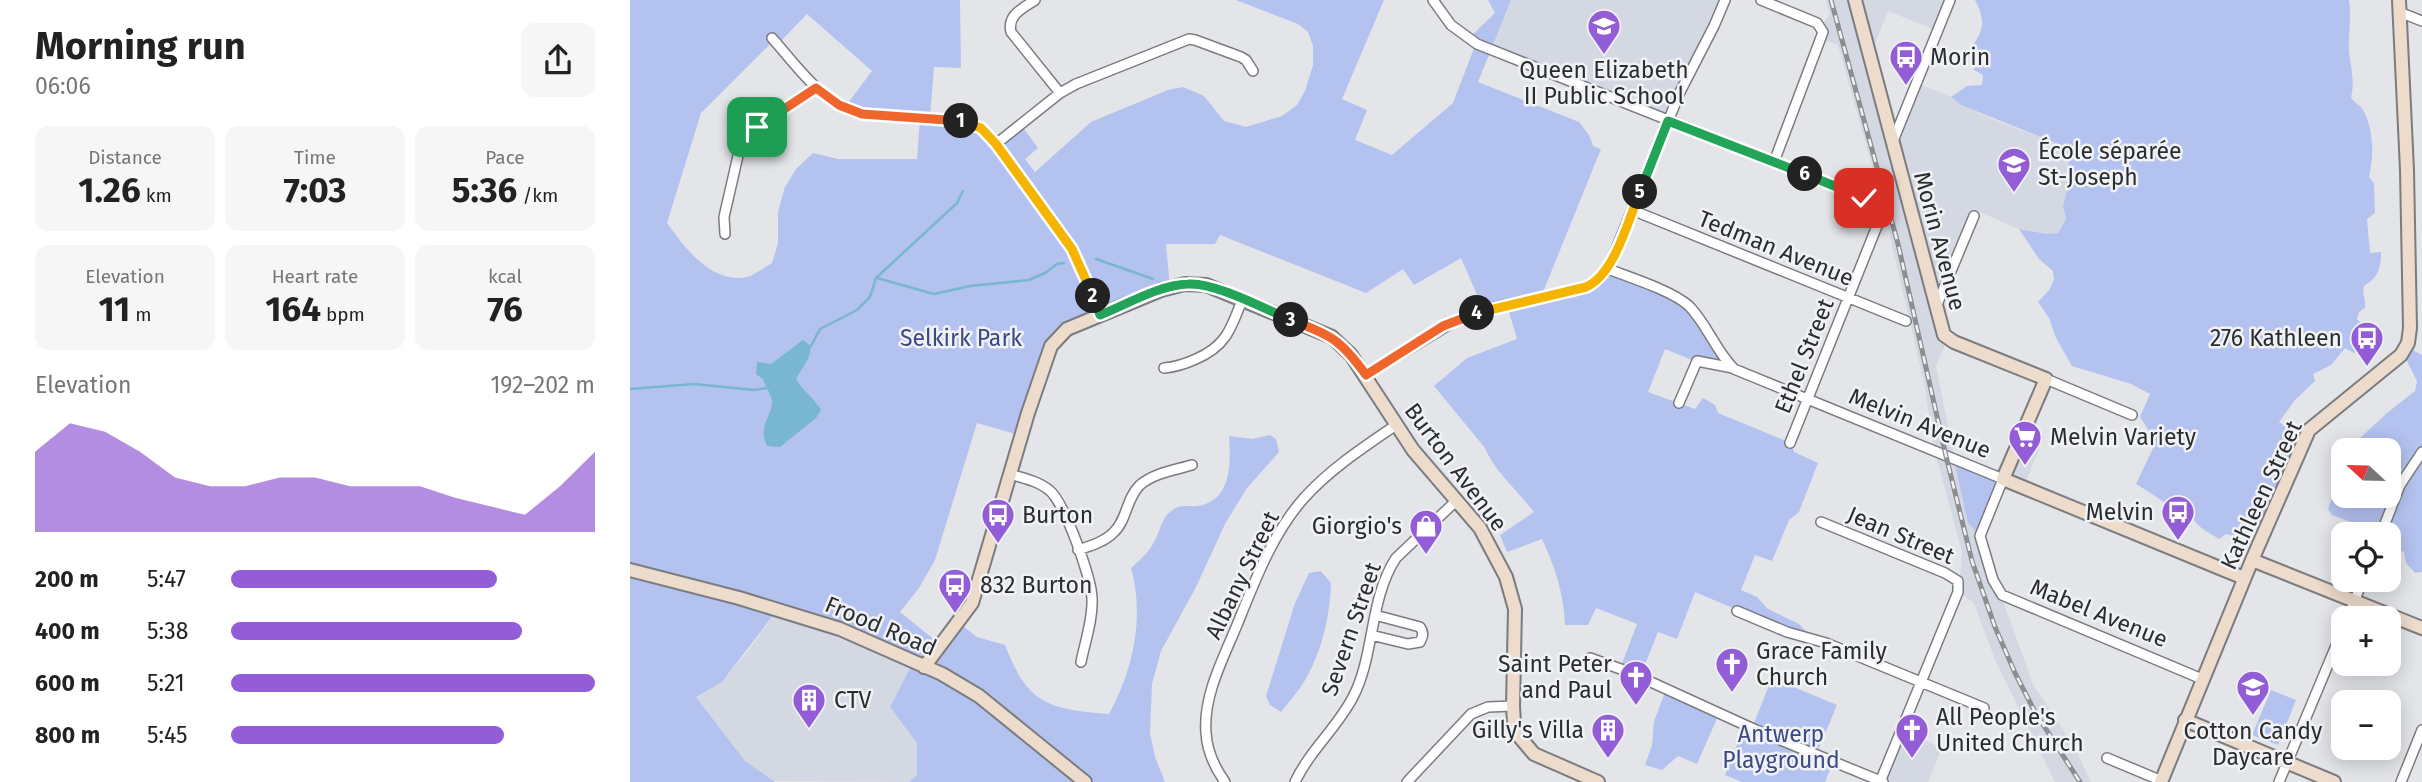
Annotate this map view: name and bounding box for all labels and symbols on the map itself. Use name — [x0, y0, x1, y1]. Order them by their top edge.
school or university icon: Queen Elizabeth II Public School — [1585, 7, 1623, 56]
bus stop icon: Morin — [1887, 38, 1925, 87]
place label: Morin — [1930, 43, 1990, 71]
place label: Queen Elizabeth II Public School — [1519, 56, 1689, 110]
pin — [727, 97, 787, 157]
pin: 1 — [944, 104, 978, 138]
place label: École séparée St-Joseph — [2038, 136, 2182, 191]
school or university icon: École séparée St-Joseph — [1995, 145, 2033, 194]
pin: 6 — [1788, 156, 1822, 192]
pin — [1834, 168, 1894, 228]
street label: Morin Avenue — [1908, 169, 1972, 313]
pin: 5 — [1622, 174, 1658, 210]
street label: Tedman Avenue — [1694, 204, 1858, 292]
pin: 2 — [1076, 278, 1110, 314]
street label: Ethel Street — [1768, 294, 1840, 418]
pin: 4 — [1460, 296, 1494, 330]
pin: 3 — [1274, 302, 1308, 338]
bus stop icon: 276 Kathleen — [2348, 319, 2386, 368]
park label: Selkirk Park — [900, 324, 1022, 352]
place label: 276 Kathleen — [2210, 324, 2342, 352]
street label: Melvin Avenue — [1845, 382, 1995, 464]
street label: Burton Avenue — [1399, 397, 1513, 537]
street label: Kathleen Street — [2214, 415, 2308, 574]
supermarket icon: Melvin Variety — [2006, 418, 2044, 467]
place label: Melvin Variety — [2050, 423, 2197, 451]
north arrow — [2331, 438, 2401, 508]
bus stop icon: Melvin — [2159, 493, 2197, 542]
bus stop icon: Burton — [979, 496, 1017, 545]
place label: Melvin — [2086, 498, 2154, 526]
street label: Jean Street — [1843, 500, 1959, 570]
place label: Burton — [1022, 501, 1093, 529]
street label: Albany Street — [1199, 506, 1285, 644]
shop icon: Giorgio's — [1407, 507, 1445, 556]
place label: Giorgio's — [1312, 512, 1402, 540]
street label: Severn Street — [1315, 558, 1387, 700]
bus stop icon: 832 Burton — [936, 566, 974, 615]
place label: 832 Burton — [980, 571, 1093, 599]
street label: Mabel Avenue — [2026, 573, 2172, 653]
street label: Frood Road — [821, 590, 941, 662]
place label: Grace Family Church — [1756, 637, 1887, 691]
church icon: Grace Family Church — [1713, 645, 1751, 694]
place label: Saint Peter and Paul — [1498, 650, 1612, 704]
church icon: Saint Peter and Paul — [1617, 658, 1655, 707]
school or university icon: Cotton Candy Daycare — [2234, 668, 2272, 717]
building icon: CTV — [790, 681, 828, 730]
place label: CTV — [834, 686, 872, 714]
place label: All People's United Church — [1936, 703, 2084, 757]
building icon: Gilly's Villa — [1589, 711, 1627, 760]
church icon: All People's United Church — [1893, 711, 1931, 760]
place label: Gilly's Villa — [1472, 716, 1584, 744]
place label: Cotton Candy Daycare — [2184, 717, 2323, 771]
park label: Antwerp Playground — [1722, 720, 1840, 774]

